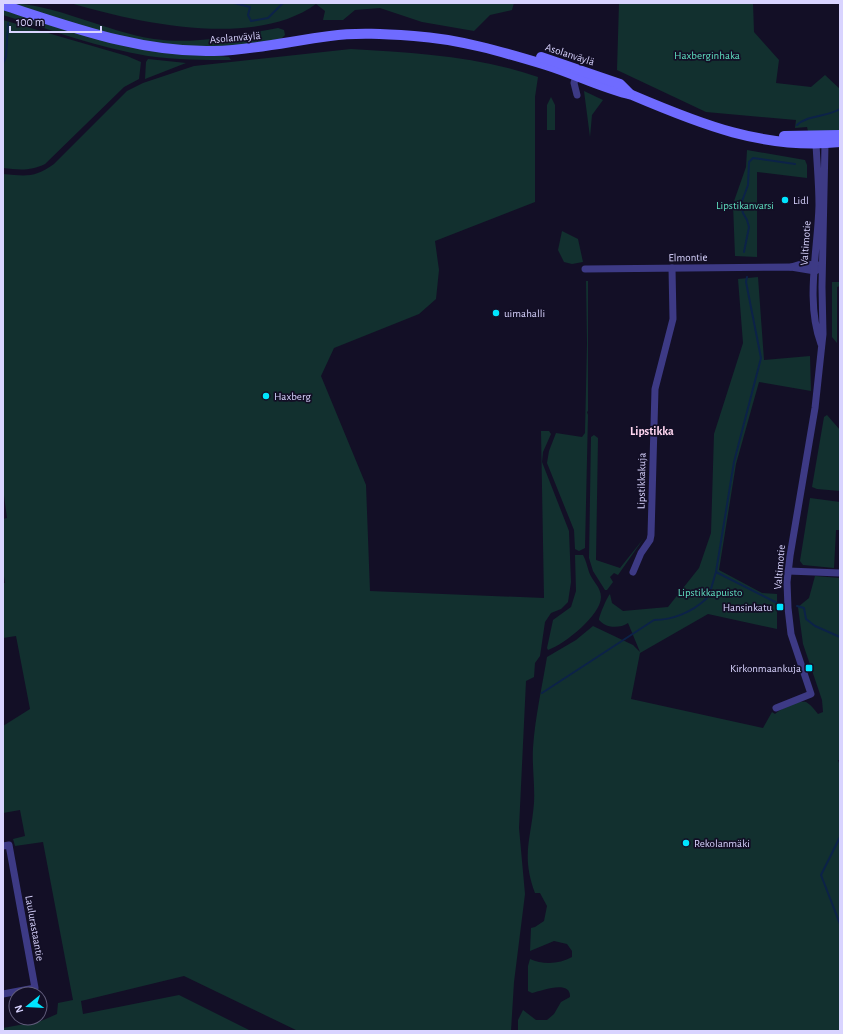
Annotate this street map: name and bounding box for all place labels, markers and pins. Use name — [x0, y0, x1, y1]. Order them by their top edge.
marker: Lidl — [780, 195, 790, 205]
place label: Lidl — [793, 195, 809, 206]
marker: uimahalli — [491, 308, 501, 318]
place label: uimahalli — [504, 308, 545, 319]
marker: Haxberg — [261, 391, 271, 401]
place label: Haxberg — [274, 391, 311, 402]
place label: Hansinkatu — [723, 602, 772, 613]
marker: Hansinkatu — [775, 602, 785, 612]
place label: Kirkonmaankuja — [730, 663, 801, 674]
marker: Kirkonmaankuja — [804, 663, 814, 673]
marker: Rekolanmäki — [681, 838, 691, 848]
place label: Rekolanmäki — [694, 838, 750, 849]

